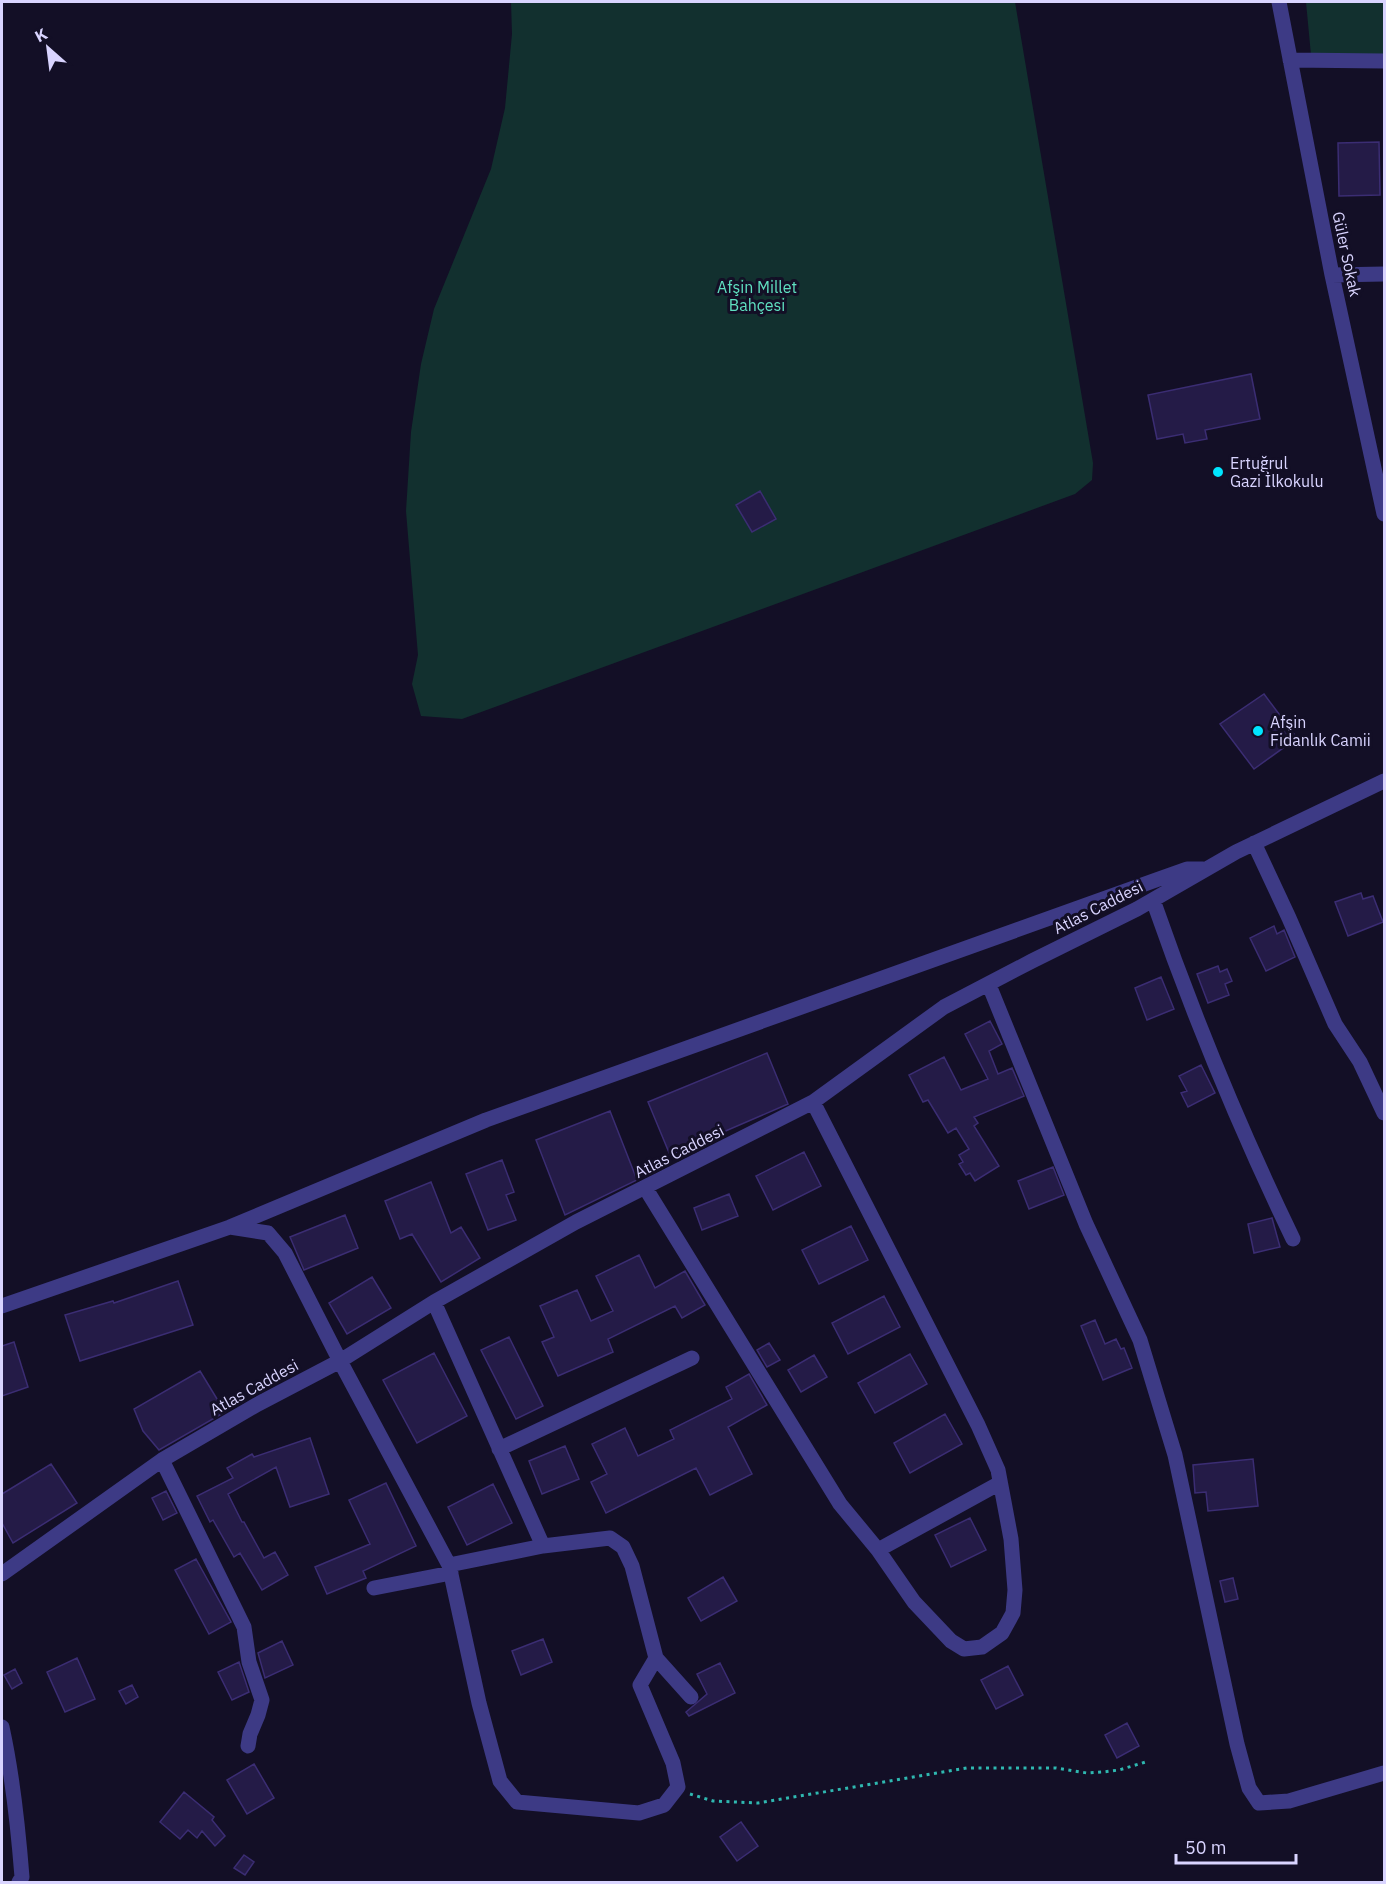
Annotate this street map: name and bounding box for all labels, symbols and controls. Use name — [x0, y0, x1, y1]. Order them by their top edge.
north arrow — [18, 18, 78, 78]
text: K — [31, 23, 51, 46]
street label: Güler Sokak — [1328, 210, 1366, 299]
park label: Afşin Millet Bahçesi — [717, 277, 797, 315]
place label: Ertuğrul Gazi İlkokulu — [1230, 453, 1324, 491]
marker: Ertuğrul Gazi İlkokulu — [1211, 465, 1225, 479]
place label: Afşin Fidanlık Camii — [1270, 712, 1371, 750]
marker: Afşin Fidanlık Camii — [1251, 724, 1265, 738]
street label: Atlas Caddesi — [1050, 876, 1146, 938]
street label: Atlas Caddesi — [631, 1120, 727, 1182]
street label: Atlas Caddesi — [206, 1355, 302, 1419]
scale bar — [1176, 1827, 1296, 1865]
text: 50 m — [1185, 1836, 1227, 1859]

